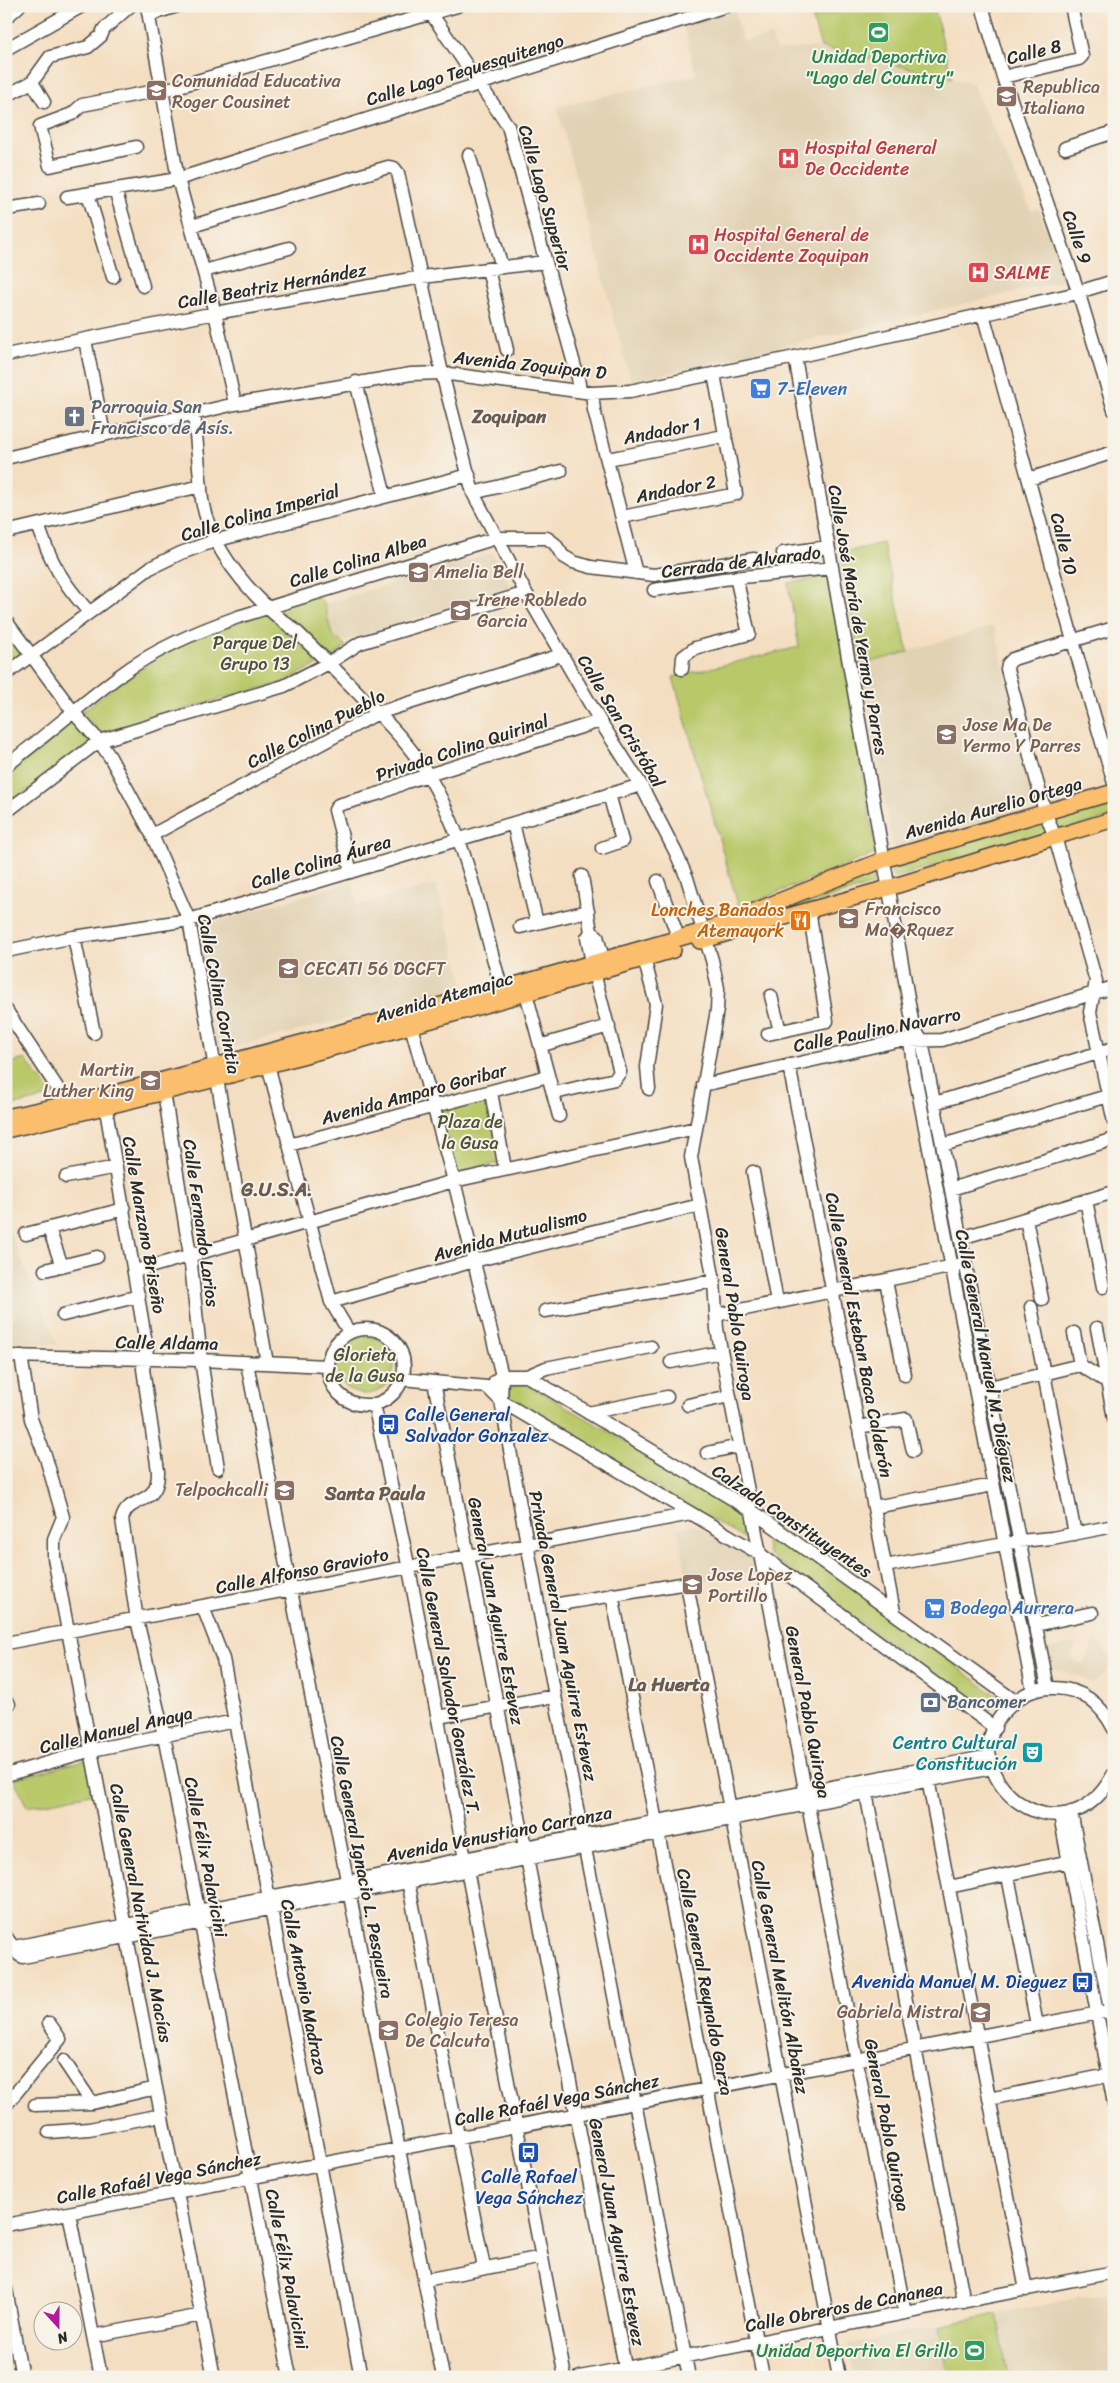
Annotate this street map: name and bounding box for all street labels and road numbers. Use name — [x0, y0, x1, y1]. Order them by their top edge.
street label: Calle Lago Tequesquitengo — [362, 25, 568, 115]
street label: Calle 8 — [1003, 30, 1065, 74]
street label: Calle Lago Superior — [509, 121, 582, 277]
street label: Calle 9 — [1053, 206, 1101, 268]
street label: Calle Beatriz Hernández — [175, 254, 369, 318]
street label: Avenida Zoquipan D — [451, 341, 608, 389]
street label: Andador 1 — [619, 408, 704, 454]
street label: Andador 2 — [632, 466, 719, 513]
street label: Calle Colina Imperial — [177, 475, 344, 551]
street label: Calle José María de Yermo y Parres — [818, 482, 898, 758]
street label: Calle 10 — [1041, 509, 1087, 579]
street label: Calle Colina Albea — [285, 525, 431, 597]
street label: Cerrada de Alvarado — [659, 536, 823, 588]
street label: Calle San Cristóbal — [568, 648, 674, 795]
street label: Calle Colina Pueblo — [241, 680, 391, 778]
street label: Privada Colina Quirinal — [371, 705, 553, 791]
street label: Avenida Aurelio Ortega — [899, 767, 1086, 849]
street label: Calle Colina Áurea — [247, 825, 396, 899]
street label: Calle Colina Corintia — [188, 911, 250, 1077]
street label: Avenida Atemajac — [370, 962, 517, 1032]
street label: Calle Paulino Navarro — [791, 998, 963, 1062]
street label: Avenida Amparo Goribar — [317, 1053, 512, 1134]
street label: Calle Manzano Briseño — [113, 1134, 175, 1316]
street label: Calle Fernando Larios — [173, 1137, 229, 1310]
street label: Calle General Esteban Baca Calderón — [816, 1190, 902, 1481]
street label: Avenida Mutualismo — [428, 1199, 591, 1271]
street label: General Pablo Quiroga — [705, 1225, 765, 1403]
street label: Calle General Manuel M. Diéguez — [946, 1227, 1026, 1486]
street label: Calle Aldama — [115, 1326, 219, 1360]
street label: Calzada Constituyentes — [705, 1455, 879, 1587]
street label: Privada General Juan Aguirre Estevez — [519, 1488, 607, 1785]
street label: General Juan Aguirre Estevez — [458, 1494, 534, 1728]
street label: Calle Alfonso Gravioto — [213, 1539, 391, 1603]
street label: Calle General Salvador González T. — [406, 1545, 490, 1817]
street label: General Pablo Quiroga — [776, 1623, 840, 1801]
street label: Calle Manuel Anaya — [36, 1697, 196, 1763]
street label: Calle General Ignacio L. Pesqueira — [321, 1733, 403, 2001]
street label: Calle Félix Palavicini — [175, 1774, 237, 1941]
street label: Calle General Natividad J. Macías — [100, 1781, 182, 2046]
street label: Avenida Venustiano Carranza — [382, 1796, 616, 1872]
street label: Calle General Melitón Albañez — [742, 1857, 818, 2097]
street label: Calle General Reynaldo Garza — [667, 1866, 743, 2098]
street label: Calle Antonio Madrazo — [271, 1896, 337, 2078]
street label: General Pablo Quiroga — [855, 2036, 919, 2214]
street label: Calle Rafaél Vega Sánchez — [452, 2064, 663, 2136]
street label: General Juan Aguirre Estevez — [579, 2115, 655, 2349]
street label: Calle Rafaél Vega Sánchez — [54, 2142, 265, 2214]
street label: Calle Félix Palavicini — [256, 2186, 318, 2353]
street label: Calle Obreros de Cananea — [742, 2272, 946, 2342]

